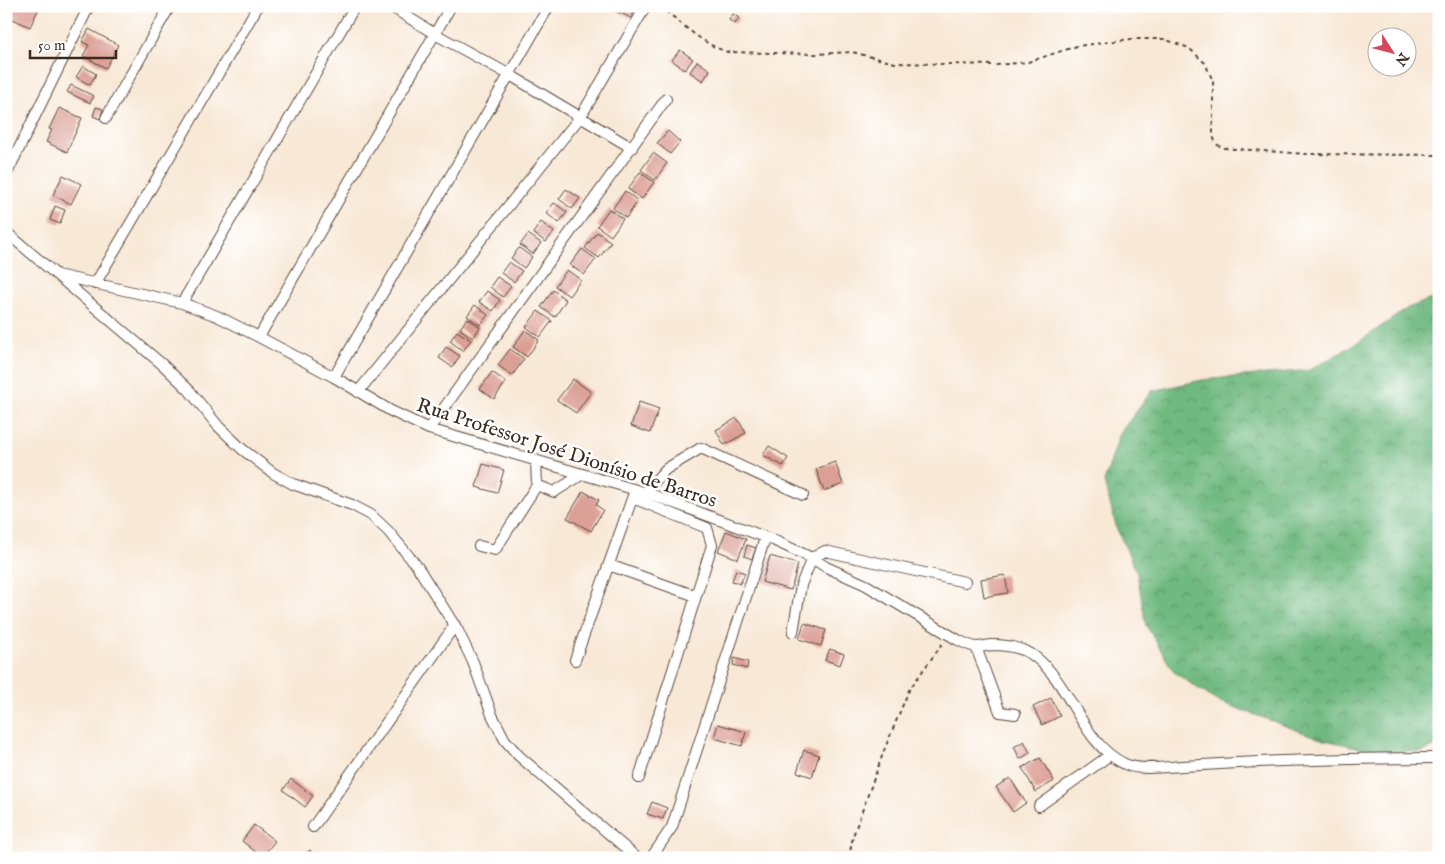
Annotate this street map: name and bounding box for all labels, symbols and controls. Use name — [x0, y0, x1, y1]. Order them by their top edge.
scale bar — [30, 28, 116, 60]
north arrow — [1368, 28, 1418, 78]
text: 50 m — [38, 36, 66, 55]
text: N — [1391, 48, 1413, 69]
street label: Rua Professor José Dionísio de Barros — [413, 393, 720, 514]

